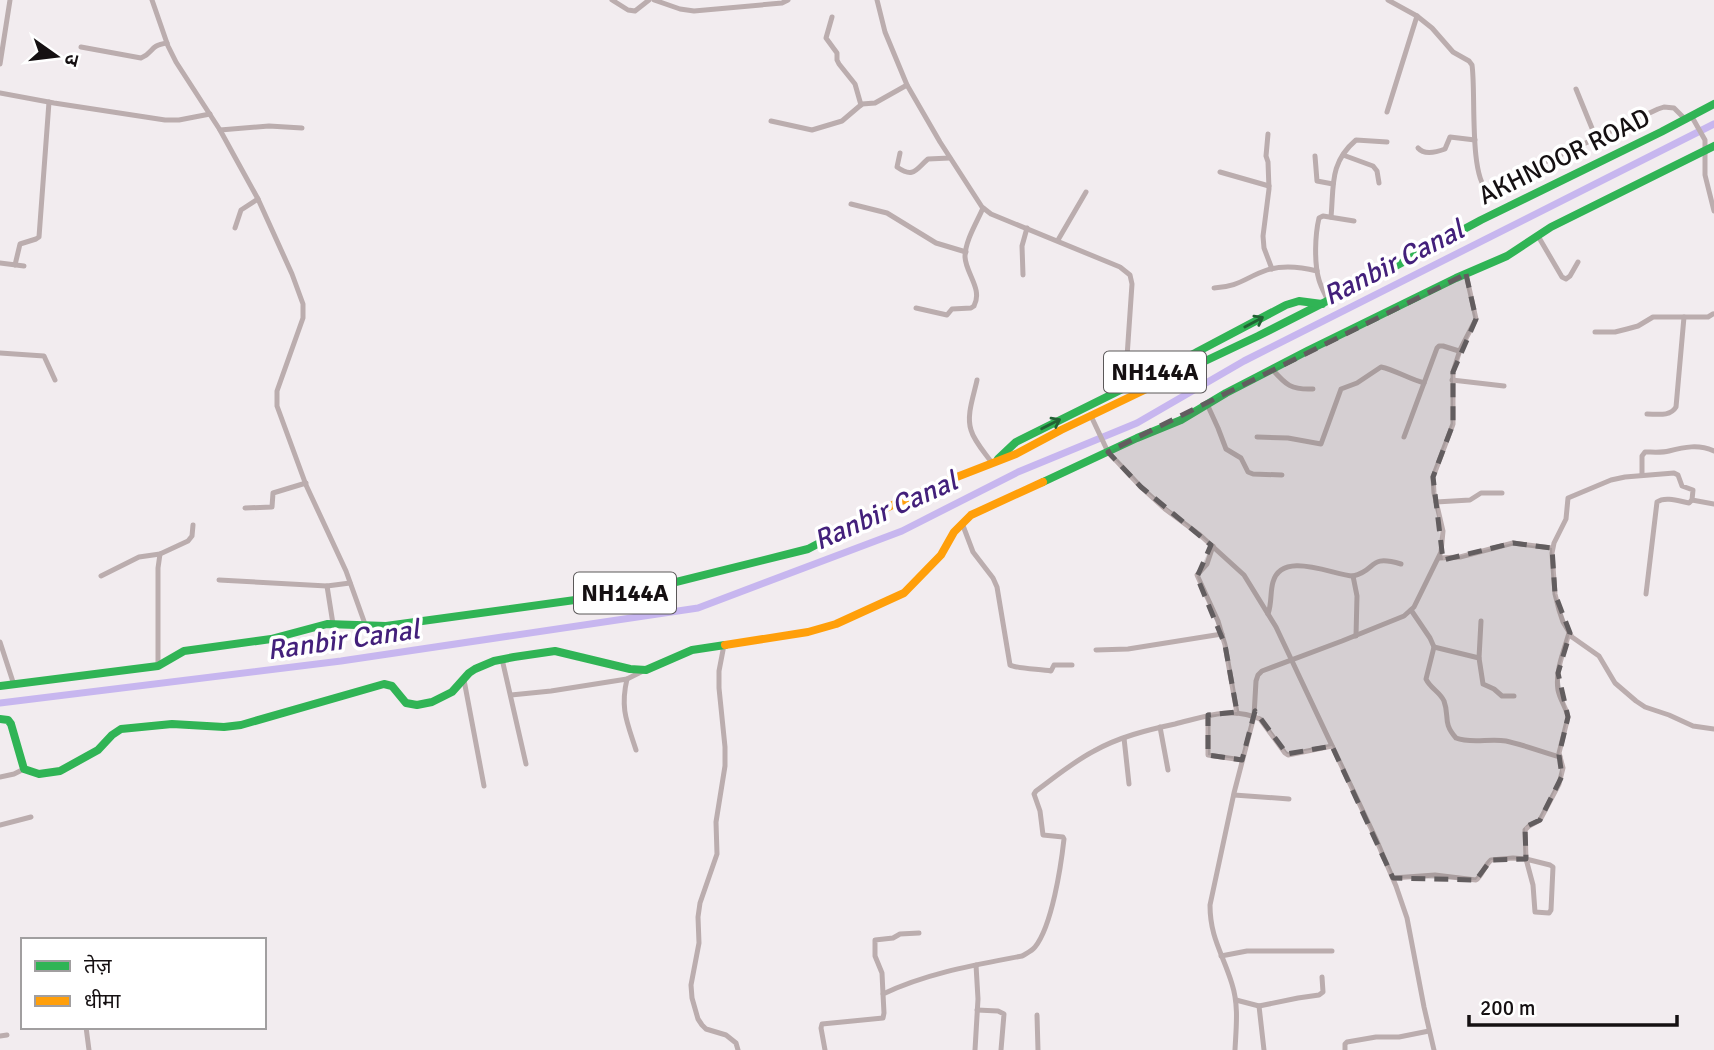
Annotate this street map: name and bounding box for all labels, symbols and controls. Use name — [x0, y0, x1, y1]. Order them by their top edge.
north arrow — [21, 21, 91, 91]
text: उ — [58, 52, 85, 69]
street label: AKHNOOR ROAD — [1473, 102, 1655, 212]
water label: Ranbir Canal — [1317, 212, 1471, 313]
one-way arrow — [1243, 314, 1264, 328]
road number: NH144A — [1104, 352, 1206, 393]
one-way arrow — [1040, 416, 1061, 430]
water label: Ranbir Canal — [808, 463, 964, 558]
road number: NH144A — [574, 572, 676, 614]
water label: Ranbir Canal — [265, 612, 423, 668]
legend — [21, 938, 266, 1029]
text: तेज़ — [84, 953, 112, 979]
scale bar — [1469, 984, 1677, 1028]
text: धीमा — [84, 988, 121, 1014]
text: 200 m — [1480, 995, 1535, 1021]

